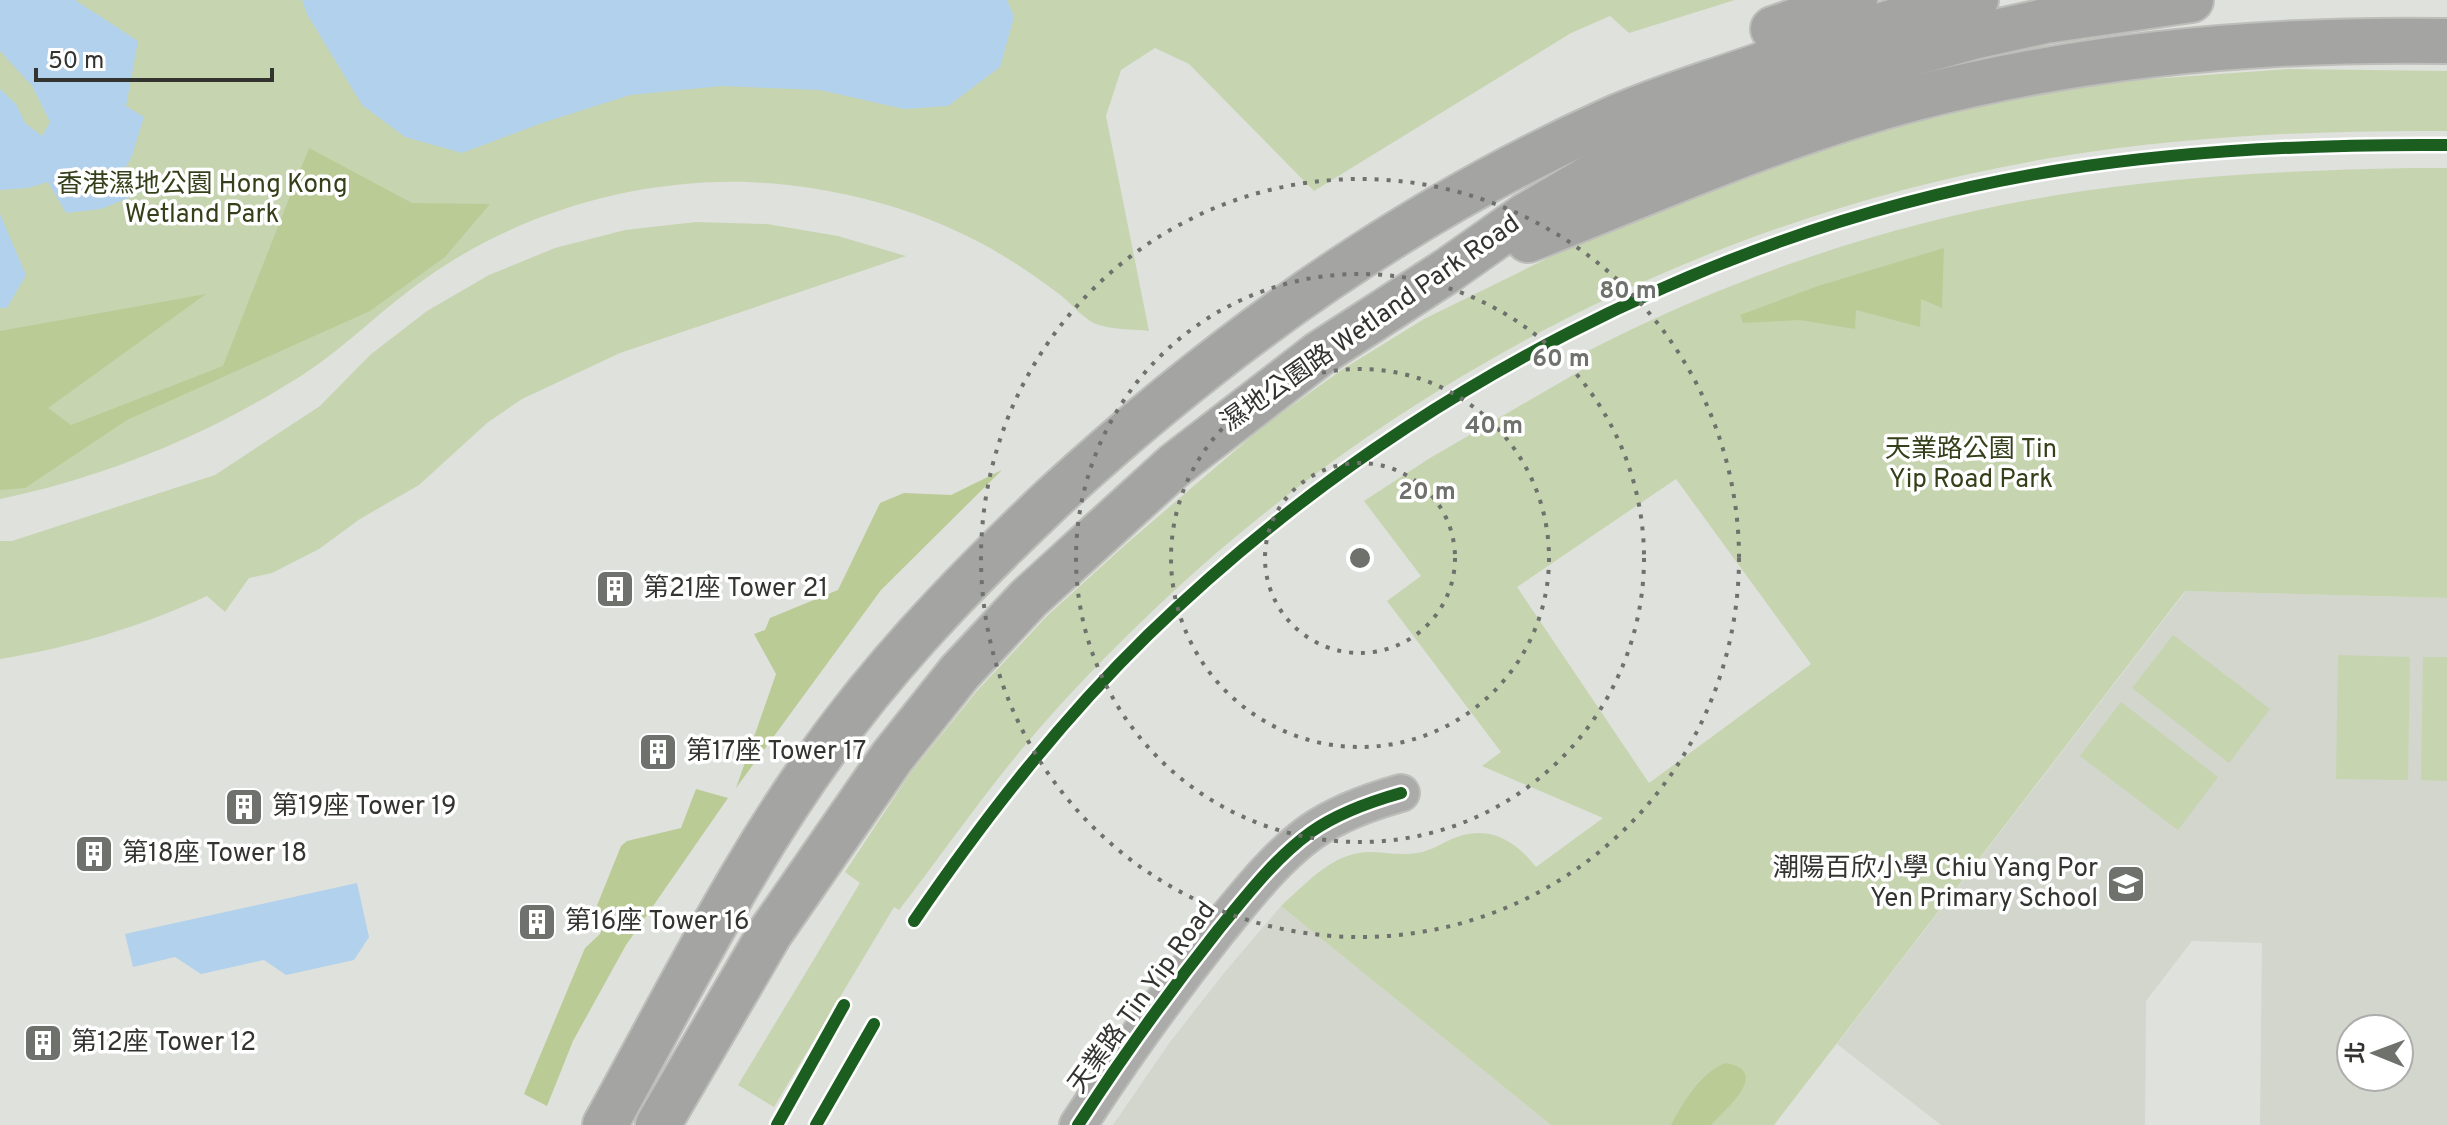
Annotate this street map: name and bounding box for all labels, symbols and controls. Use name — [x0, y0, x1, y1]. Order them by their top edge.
scale bar — [36, 32, 272, 82]
text: 50 m — [48, 47, 104, 77]
park label: 香港濕地公園 Hong Kong Wetland Park — [56, 169, 348, 232]
street label: 濕地公園路 Wetland Park Road — [1215, 208, 1527, 440]
text: 80 m — [1599, 277, 1657, 307]
text: 60 m — [1532, 345, 1590, 375]
text: 40 m — [1465, 412, 1523, 442]
park label: 天業路公園 Tin Yip Road Park — [1885, 434, 2057, 497]
text: 20 m — [1398, 478, 1456, 508]
centre of rings — [1346, 544, 1374, 572]
building icon: 第21座 Tower 21 — [594, 568, 636, 610]
place label: 第21座 Tower 21 — [643, 573, 828, 606]
building icon: 第17座 Tower 17 — [637, 731, 679, 773]
place label: 第17座 Tower 17 — [686, 736, 866, 769]
building icon: 第19座 Tower 19 — [223, 786, 265, 828]
place label: 第19座 Tower 19 — [272, 791, 456, 824]
building icon: 第18座 Tower 18 — [73, 833, 115, 875]
place label: 第18座 Tower 18 — [122, 838, 307, 871]
place label: 潮陽百欣小學 Chiu Yang Por Yen Primary School — [1773, 853, 2098, 916]
school or university icon: 潮陽百欣小學 Chiu Yang Por Yen Primary School — [2105, 863, 2147, 905]
street label: 天業路 Tin Yip Road — [1062, 895, 1224, 1101]
building icon: 第16座 Tower 16 — [516, 901, 558, 943]
place label: 第16座 Tower 16 — [565, 906, 749, 939]
north arrow — [2335, 1013, 2415, 1093]
building icon: 第12座 Tower 12 — [22, 1022, 64, 1064]
place label: 第12座 Tower 12 — [71, 1027, 256, 1060]
text: 北 — [2344, 1041, 2371, 1064]

